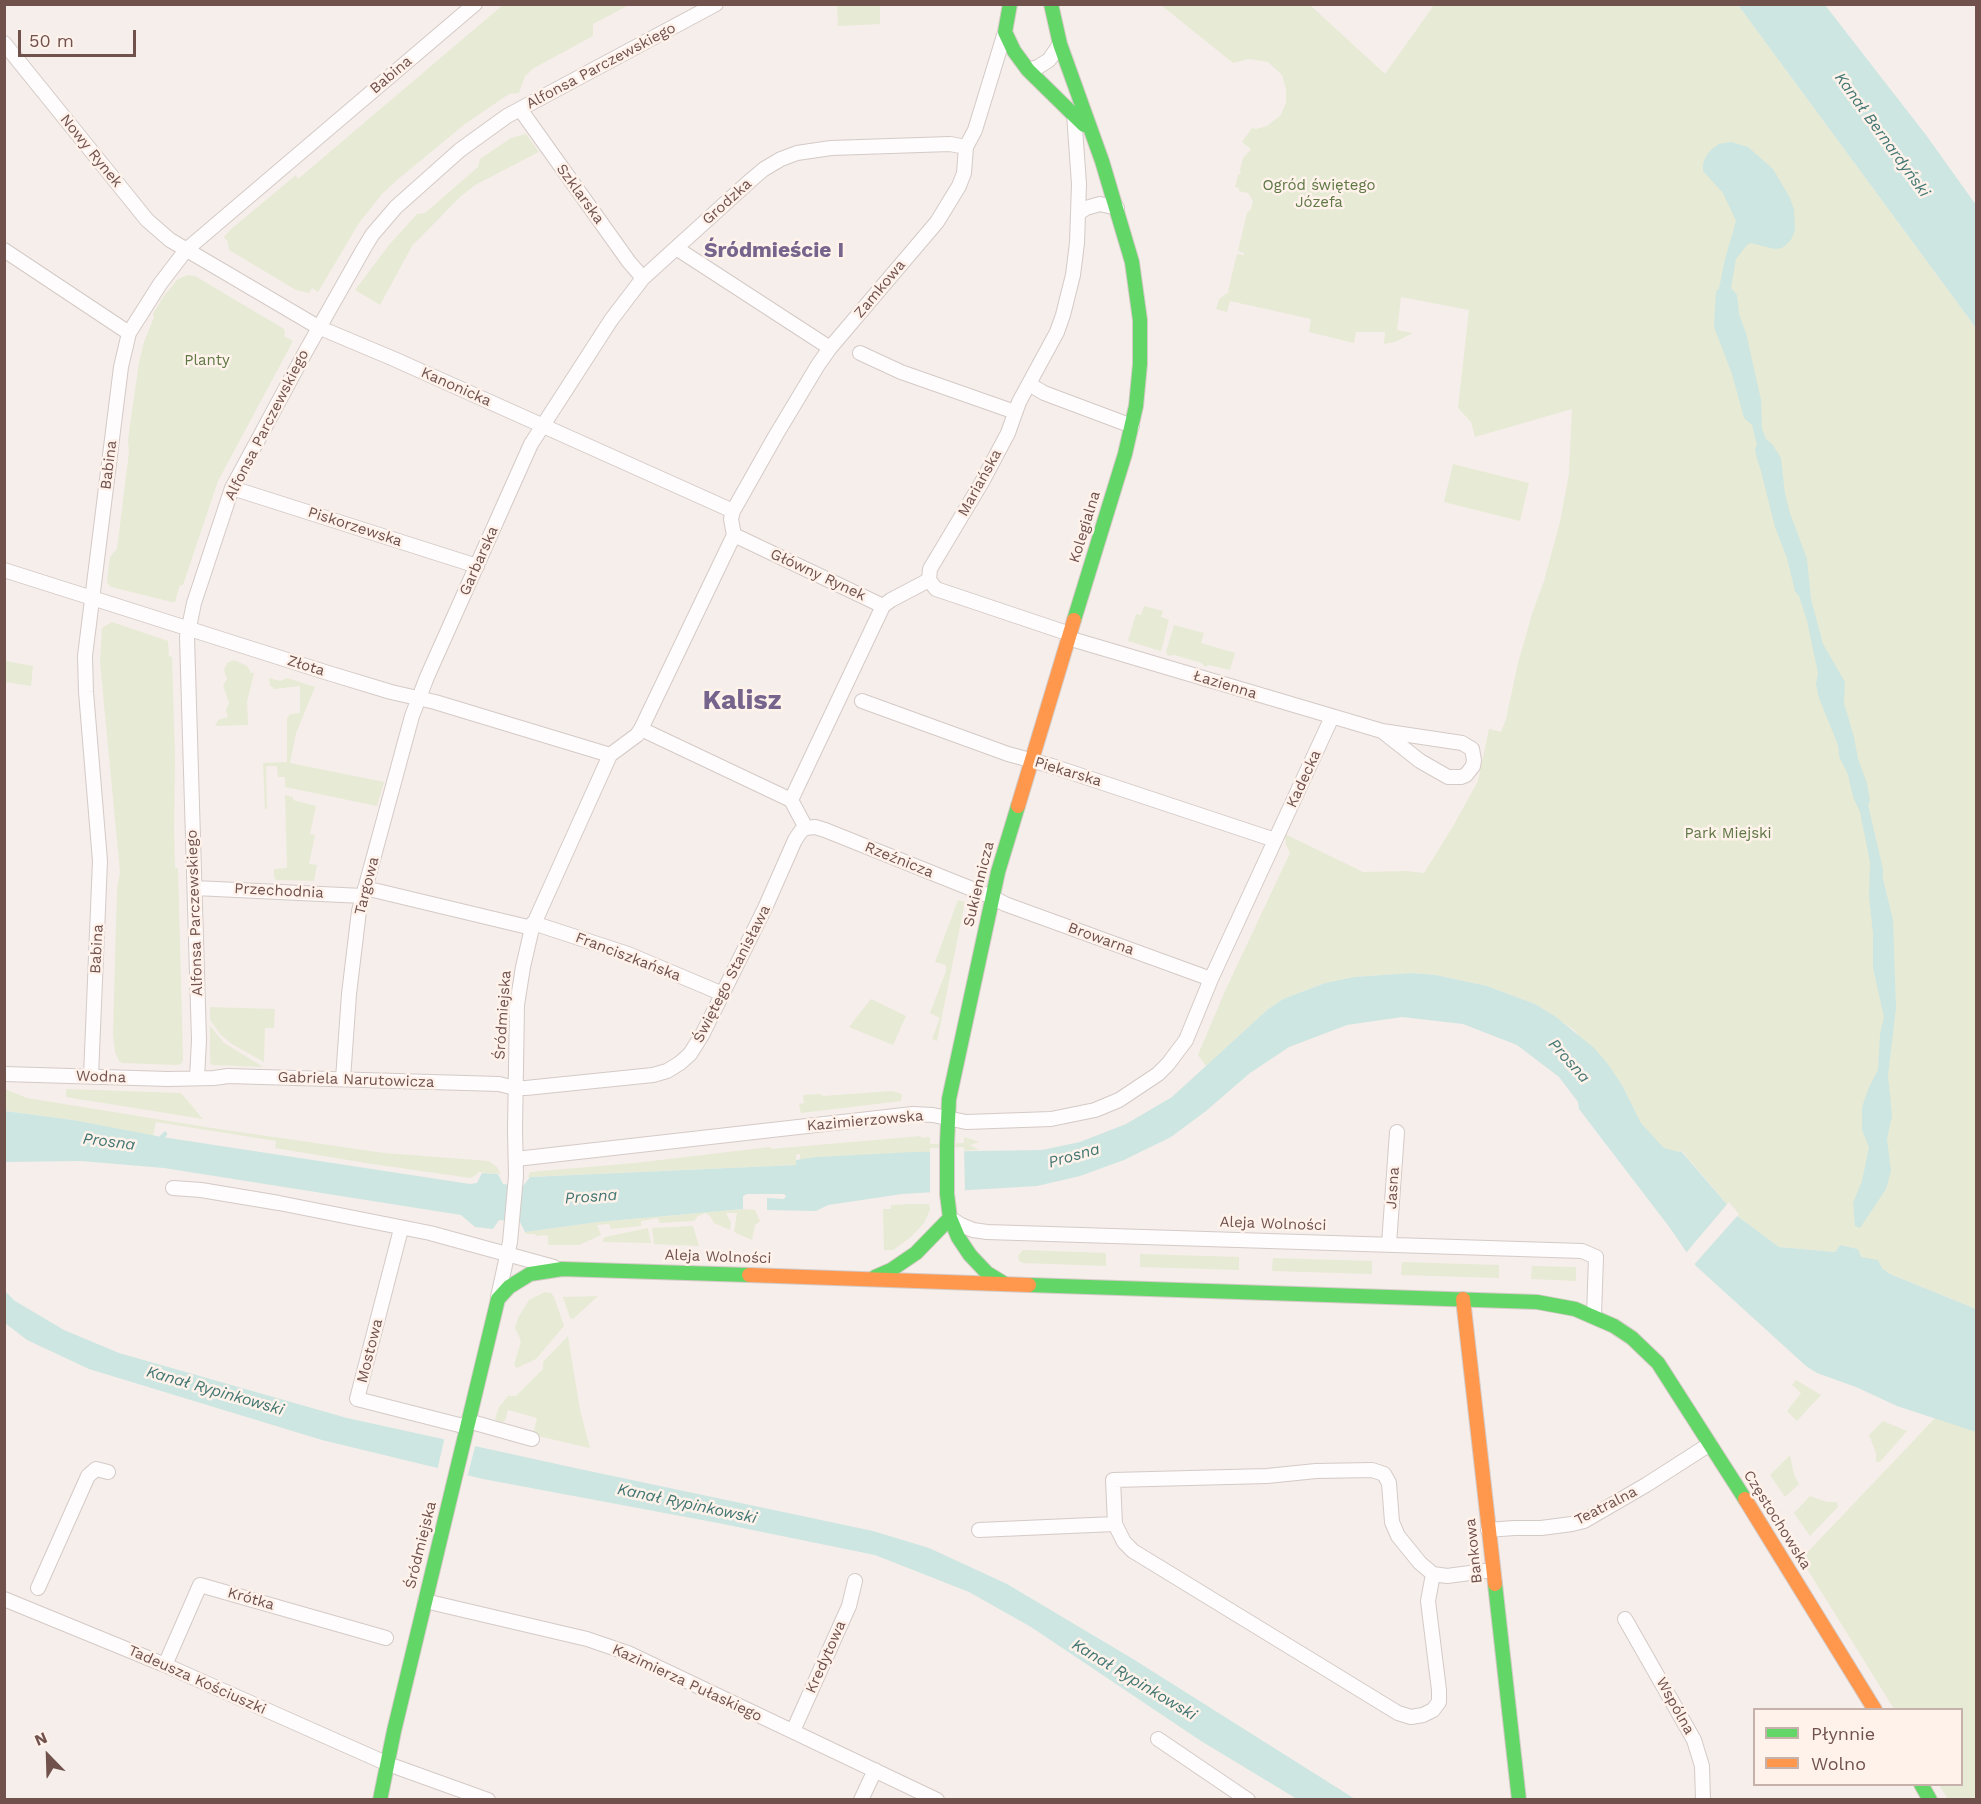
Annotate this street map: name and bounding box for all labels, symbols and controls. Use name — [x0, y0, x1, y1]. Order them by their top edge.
scale bar — [21, 18, 140, 56]
street label: Alfonsa Parczewskiego — [523, 19, 679, 113]
text: 50 m — [29, 30, 74, 51]
street label: Babina — [366, 52, 416, 98]
water label: Kanał Bernardyński — [1830, 69, 1934, 201]
street label: Nowy Rynek — [56, 111, 126, 191]
street label: Szklarska — [552, 161, 608, 227]
street label: Grodzka — [699, 175, 755, 229]
park label: Ogród świętego Józefa — [1263, 177, 1375, 212]
district label: Śródmieście I — [704, 238, 844, 264]
street label: Zamkowa — [851, 256, 909, 322]
street label: Alfonsa Parczewskiego — [221, 347, 313, 503]
park label: Planty — [184, 352, 230, 370]
street label: Kanonicka — [418, 364, 494, 410]
street label: Babina — [97, 439, 121, 491]
street label: Mariańska — [954, 446, 1006, 520]
street label: Kolegialna — [1066, 489, 1104, 565]
street label: Piskorzewska — [306, 503, 404, 551]
street label: Garbarska — [456, 524, 502, 598]
street label: Główny Rynek — [767, 545, 869, 605]
street label: Złota — [285, 652, 327, 680]
street label: Łazienna — [1191, 667, 1259, 703]
district label: Kalisz — [702, 685, 782, 717]
street label: Kadecka — [1283, 747, 1325, 811]
street label: Piekarska — [1032, 753, 1104, 791]
park label: Park Miejski — [1684, 825, 1772, 843]
street label: Alfonsa Parczewskiego — [183, 829, 207, 997]
street label: Rzeźnicza — [862, 838, 936, 882]
street label: Sukiennicza — [960, 839, 998, 929]
street label: Targowa — [351, 855, 383, 917]
street label: Przechodnia — [234, 880, 324, 902]
street label: Świętego Stanisława — [689, 902, 775, 1046]
street label: Browarna — [1065, 919, 1137, 959]
street label: Babina — [87, 924, 107, 974]
street label: Franciszkańska — [573, 929, 683, 985]
street label: Śródmiejska — [491, 970, 515, 1060]
water label: Prosna — [1544, 1035, 1594, 1087]
street label: Wodna — [76, 1067, 126, 1087]
street label: Gabriela Narutowicza — [277, 1068, 435, 1092]
street label: Kazimierzowska — [806, 1107, 924, 1135]
water label: Prosna — [82, 1129, 136, 1155]
water label: Prosna — [1046, 1139, 1102, 1173]
street label: Jasna — [1383, 1166, 1403, 1210]
water label: Prosna — [564, 1186, 618, 1208]
street label: Aleja Wolności — [1219, 1213, 1327, 1235]
street label: Aleja Wolności — [664, 1246, 772, 1268]
street label: Mostowa — [353, 1317, 387, 1385]
water label: Kanał Rypinkowski — [144, 1362, 286, 1420]
street label: Częstochowska — [1739, 1467, 1815, 1573]
water label: Kanał Rypinkowski — [616, 1480, 758, 1528]
street label: Teatralna — [1572, 1483, 1640, 1529]
street label: Śródmiejska — [401, 1499, 441, 1591]
street label: Bankowa — [1462, 1518, 1486, 1584]
street label: Krótka — [226, 1584, 276, 1614]
street label: Kredytowa — [802, 1618, 850, 1696]
water label: Kanał Rypinkowski — [1068, 1635, 1200, 1725]
street label: Kazimierza Pułaskiego — [609, 1640, 765, 1726]
street label: Tadeusza Kościuszki — [125, 1641, 269, 1719]
street label: Wspólna — [1652, 1674, 1698, 1738]
legend — [1753, 1708, 1963, 1786]
text: Płynnie — [1811, 1723, 1875, 1744]
north arrow — [18, 1726, 78, 1786]
text: N — [32, 1728, 50, 1750]
text: Wolno — [1811, 1753, 1866, 1774]

